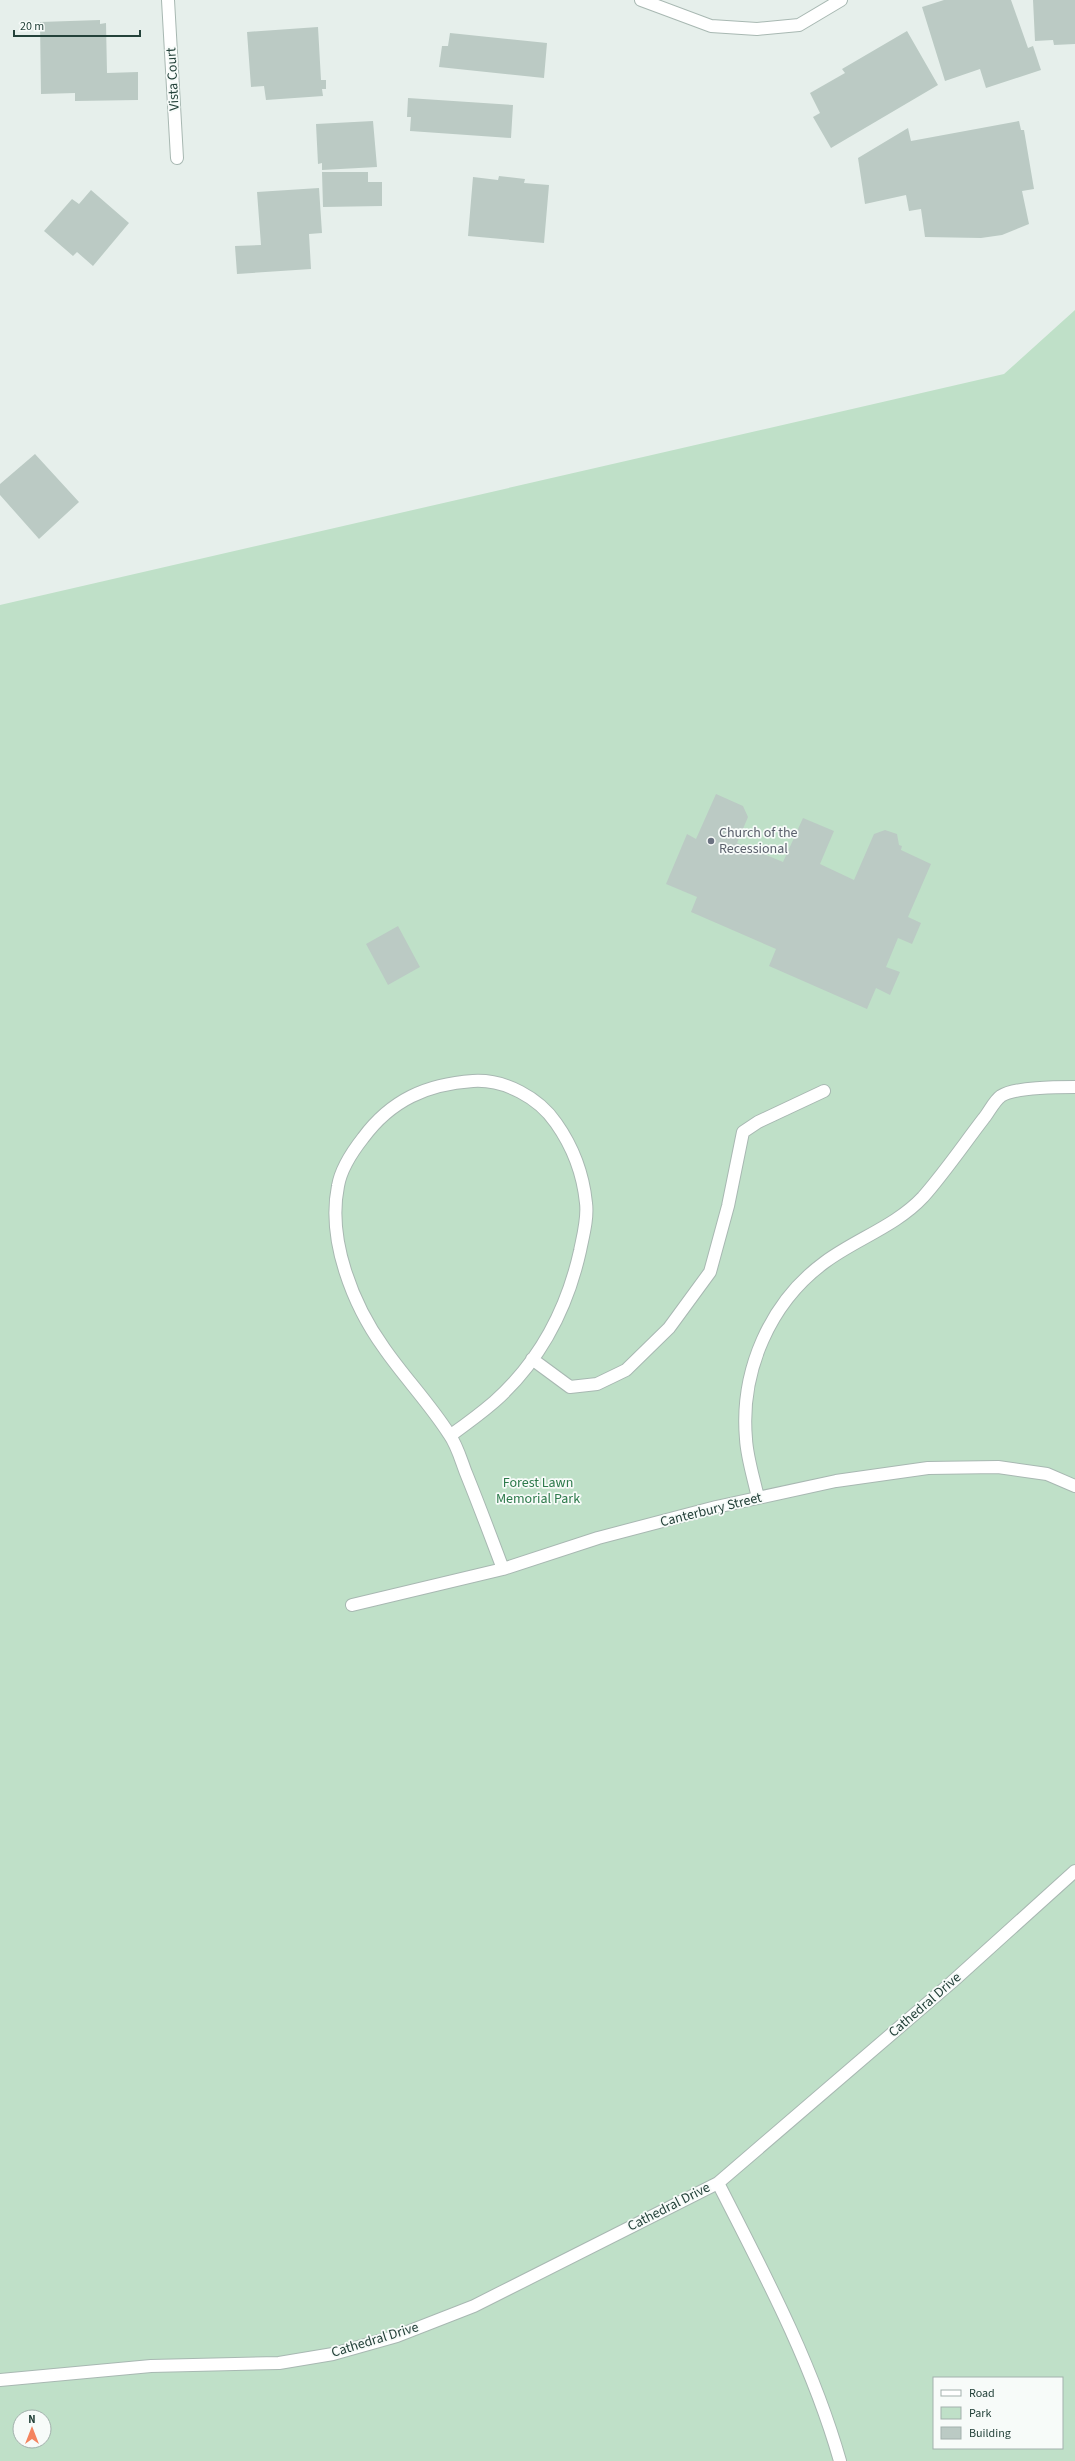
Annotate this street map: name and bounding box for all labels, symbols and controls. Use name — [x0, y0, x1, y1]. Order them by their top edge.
scale bar — [14, 12, 140, 38]
text: 20 m — [20, 18, 44, 35]
street label: Vista Court — [161, 47, 185, 111]
place label: Church of the Recessional — [719, 823, 798, 859]
marker: Church of the Recessional — [706, 836, 716, 846]
park label: Forest Lawn Memorial Park — [496, 1473, 580, 1509]
street label: Canterbury Street — [658, 1488, 764, 1532]
street label: Cathedral Drive — [884, 1968, 966, 2042]
street label: Cathedral Drive — [624, 2178, 714, 2236]
street label: Cathedral Drive — [329, 2317, 421, 2363]
legend — [933, 2377, 1063, 2449]
text: Road — [969, 2385, 995, 2402]
text: Park — [969, 2405, 991, 2422]
north arrow — [12, 2409, 52, 2449]
text: N — [28, 2412, 36, 2427]
text: Building — [969, 2425, 1011, 2442]

